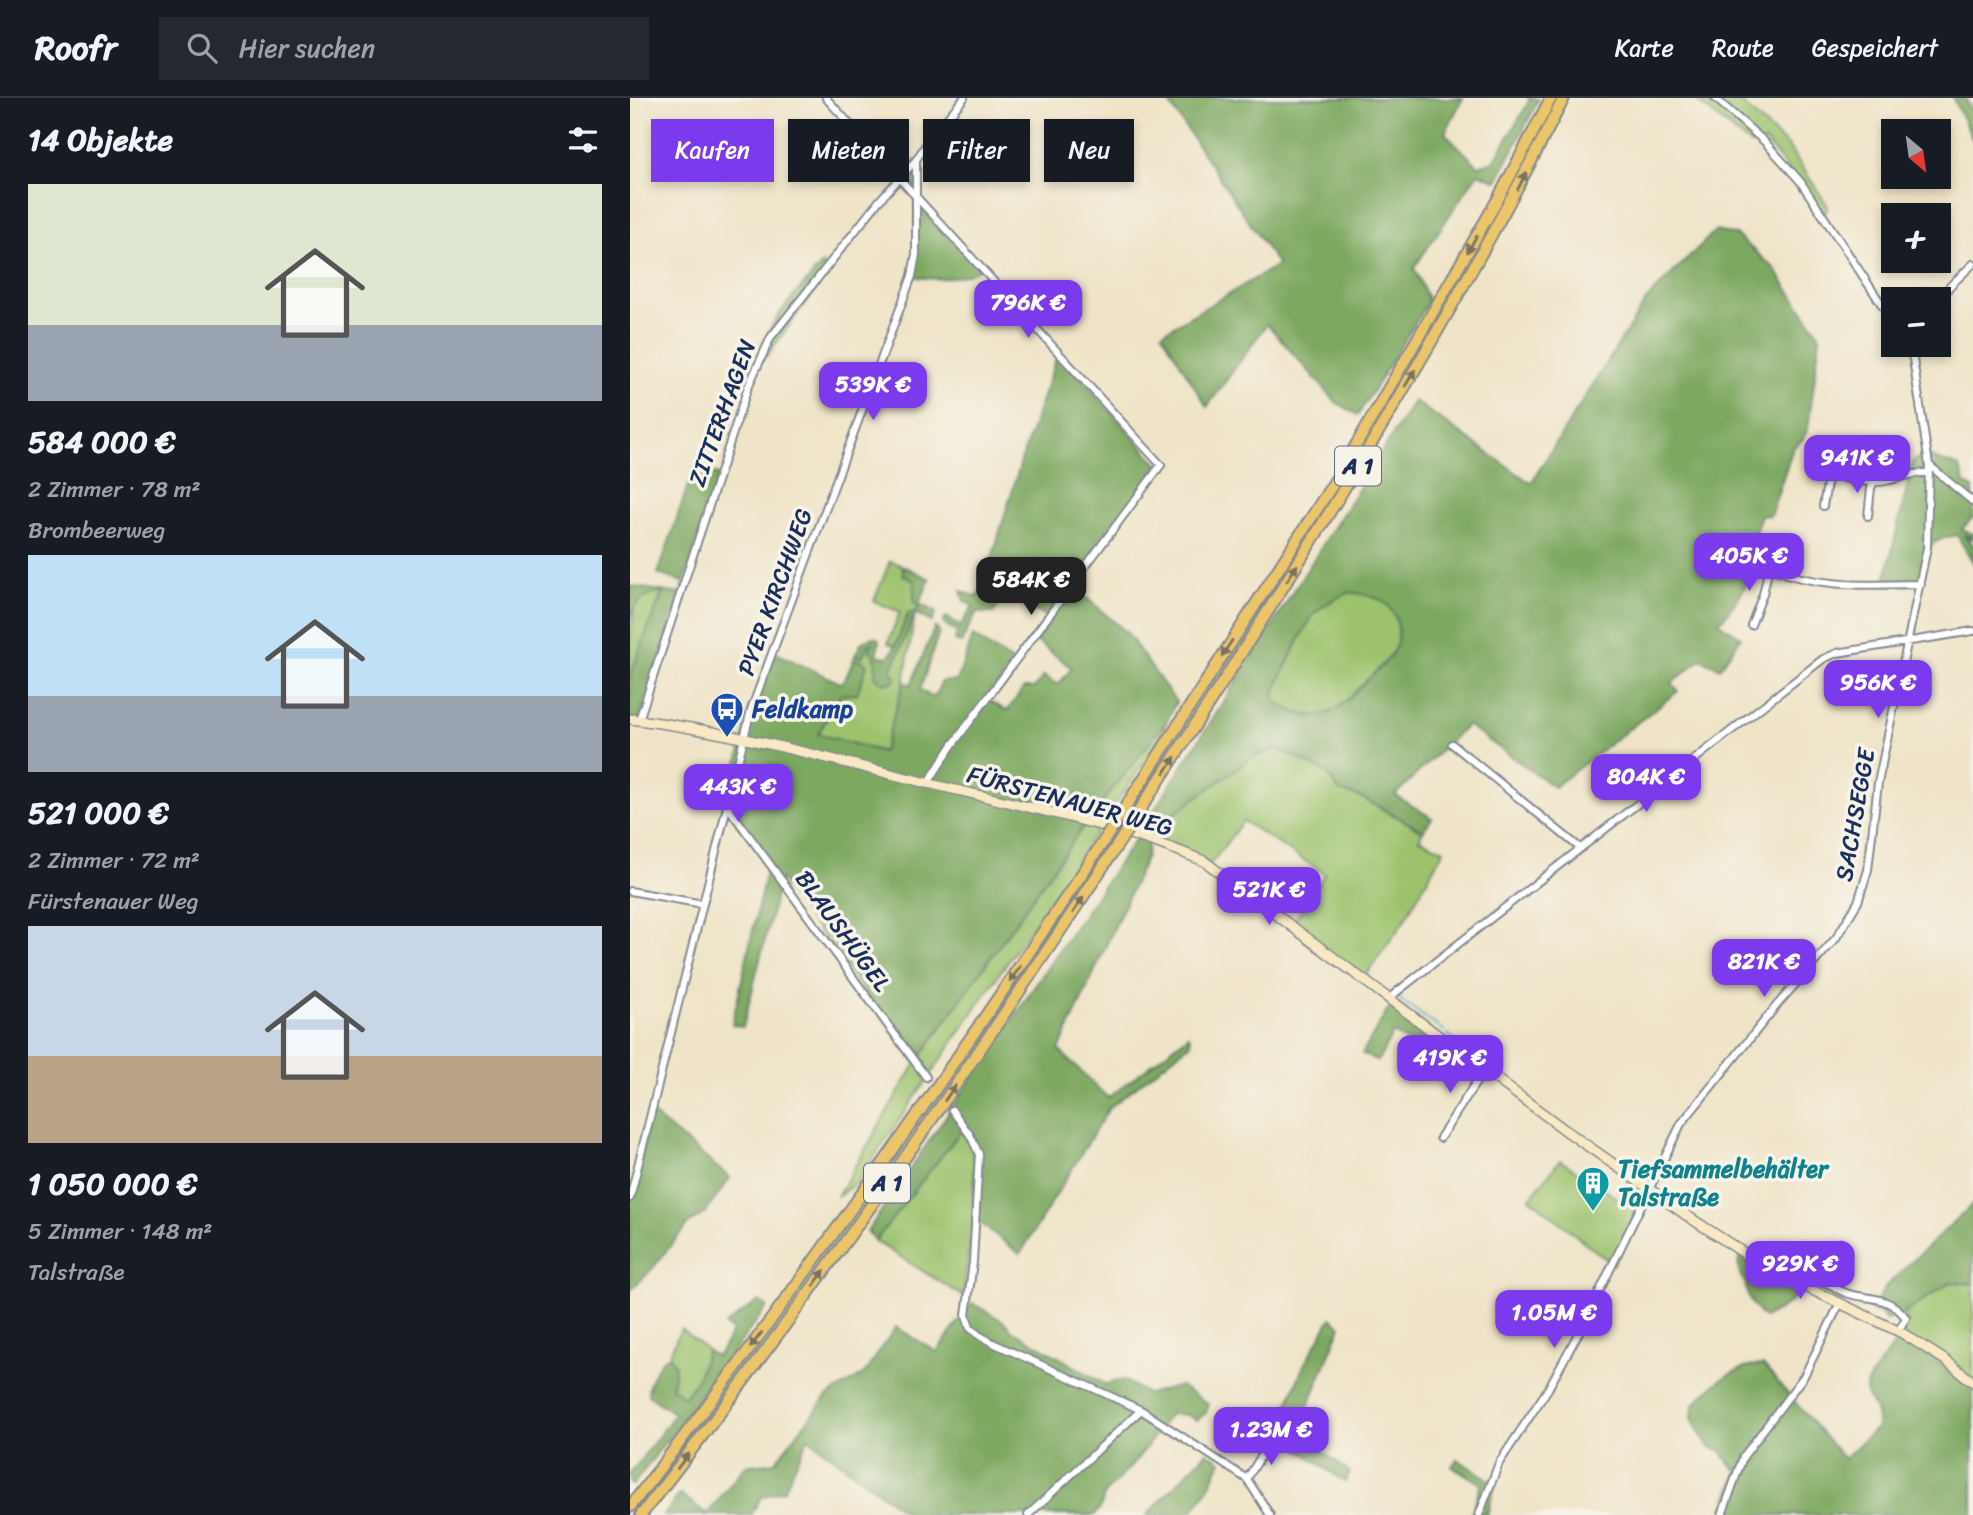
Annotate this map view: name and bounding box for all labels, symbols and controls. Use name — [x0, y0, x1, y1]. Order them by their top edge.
search box — [159, 17, 649, 80]
text: Roofr — [35, 19, 117, 77]
text: Hier suchen — [239, 25, 375, 71]
text: Karte — [1615, 27, 1674, 69]
text: Route — [1712, 27, 1774, 69]
text: Gespeichert — [1812, 27, 1938, 69]
icon: search — [183, 29, 221, 67]
text: 14 Objekte — [28, 113, 173, 167]
chip: Kaufen — [651, 119, 774, 182]
chip: Mieten — [788, 119, 909, 182]
chip: Filter — [923, 119, 1030, 182]
chip: Neu — [1044, 119, 1134, 182]
north arrow — [1881, 119, 1951, 189]
map controls — [1881, 119, 1951, 357]
icon: filters — [564, 121, 602, 159]
one-way arrow — [1516, 171, 1528, 191]
button: + — [1881, 203, 1951, 273]
icon: home — [252, 230, 378, 356]
one-way arrow — [1466, 235, 1478, 254]
pin: 796K € — [971, 280, 1085, 340]
text: 796K € — [990, 282, 1066, 323]
button: − — [1881, 287, 1951, 357]
street label: ZITTERHAGEN — [676, 333, 768, 492]
pin: 539K € — [816, 362, 930, 422]
text: 539K € — [835, 364, 911, 405]
one-way arrow — [1404, 369, 1416, 388]
text: 584 000 € — [28, 415, 176, 469]
pin: 941K € — [1800, 436, 1914, 495]
text: 941K € — [1820, 437, 1894, 478]
road number: A 1 — [1335, 446, 1381, 486]
text: 2 Zimmer · 78 m² — [28, 469, 201, 510]
street label: PYER KIRCHWEG — [725, 502, 825, 682]
text: Brombeerweg — [28, 510, 165, 551]
pin: 405K € — [1692, 533, 1806, 593]
text: 405K € — [1710, 535, 1788, 576]
pin: 584K € — [974, 558, 1088, 617]
text: 584K € — [992, 559, 1070, 600]
one-way arrow — [1286, 564, 1299, 583]
icon: home — [252, 601, 378, 727]
one-way arrow — [1221, 639, 1234, 658]
pin: 956K € — [1821, 660, 1935, 720]
text: 956K € — [1840, 662, 1916, 703]
place label: Feldkamp — [751, 688, 853, 730]
bus stop icon: Feldkamp — [708, 690, 746, 739]
street label: SACHSEGGE — [1823, 744, 1888, 885]
street label: FÜRSTENAUER WEG — [962, 753, 1178, 849]
pin: 804K € — [1589, 754, 1703, 814]
one-way arrow — [1163, 755, 1176, 775]
text: 804K € — [1607, 756, 1685, 797]
pin: 443K € — [681, 764, 795, 824]
text: 443K € — [700, 766, 776, 807]
text: 521 000 € — [28, 786, 169, 840]
text: 2 Zimmer · 72 m² — [28, 840, 200, 881]
street label: BLAUSHÜGEL — [784, 861, 902, 1001]
pin: 521K € — [1212, 868, 1326, 927]
text: 521K € — [1233, 869, 1305, 910]
text: Fürstenauer Weg — [28, 881, 199, 922]
one-way arrow — [1071, 895, 1084, 914]
pin: 821K € — [1707, 940, 1821, 999]
text: 821K € — [1728, 941, 1800, 982]
one-way arrow — [1009, 965, 1022, 984]
icon: home — [252, 972, 378, 1098]
pin: 419K € — [1393, 1035, 1507, 1095]
text: 419K € — [1413, 1037, 1487, 1078]
one-way arrow — [943, 1084, 957, 1102]
place label: Tiefsammelbehälter Talstraße — [1618, 1148, 1830, 1218]
text: 1 050 000 € — [28, 1157, 197, 1211]
road number: A 1 — [864, 1164, 910, 1202]
building icon: Tiefsammelbehälter Talstraße — [1574, 1164, 1612, 1213]
text: 5 Zimmer · 148 m² — [28, 1211, 212, 1252]
pin: 929K € — [1743, 1242, 1857, 1301]
text: 929K € — [1762, 1243, 1838, 1284]
text: Talstraße — [28, 1252, 125, 1293]
one-way arrow — [812, 1269, 826, 1288]
pin: 1.05M € — [1489, 1290, 1619, 1350]
text: 1.05M € — [1511, 1292, 1597, 1333]
one-way arrow — [750, 1331, 764, 1349]
pin: 1.23M € — [1206, 1408, 1336, 1467]
text: 1.23M € — [1230, 1409, 1312, 1450]
one-way arrow — [676, 1452, 690, 1470]

